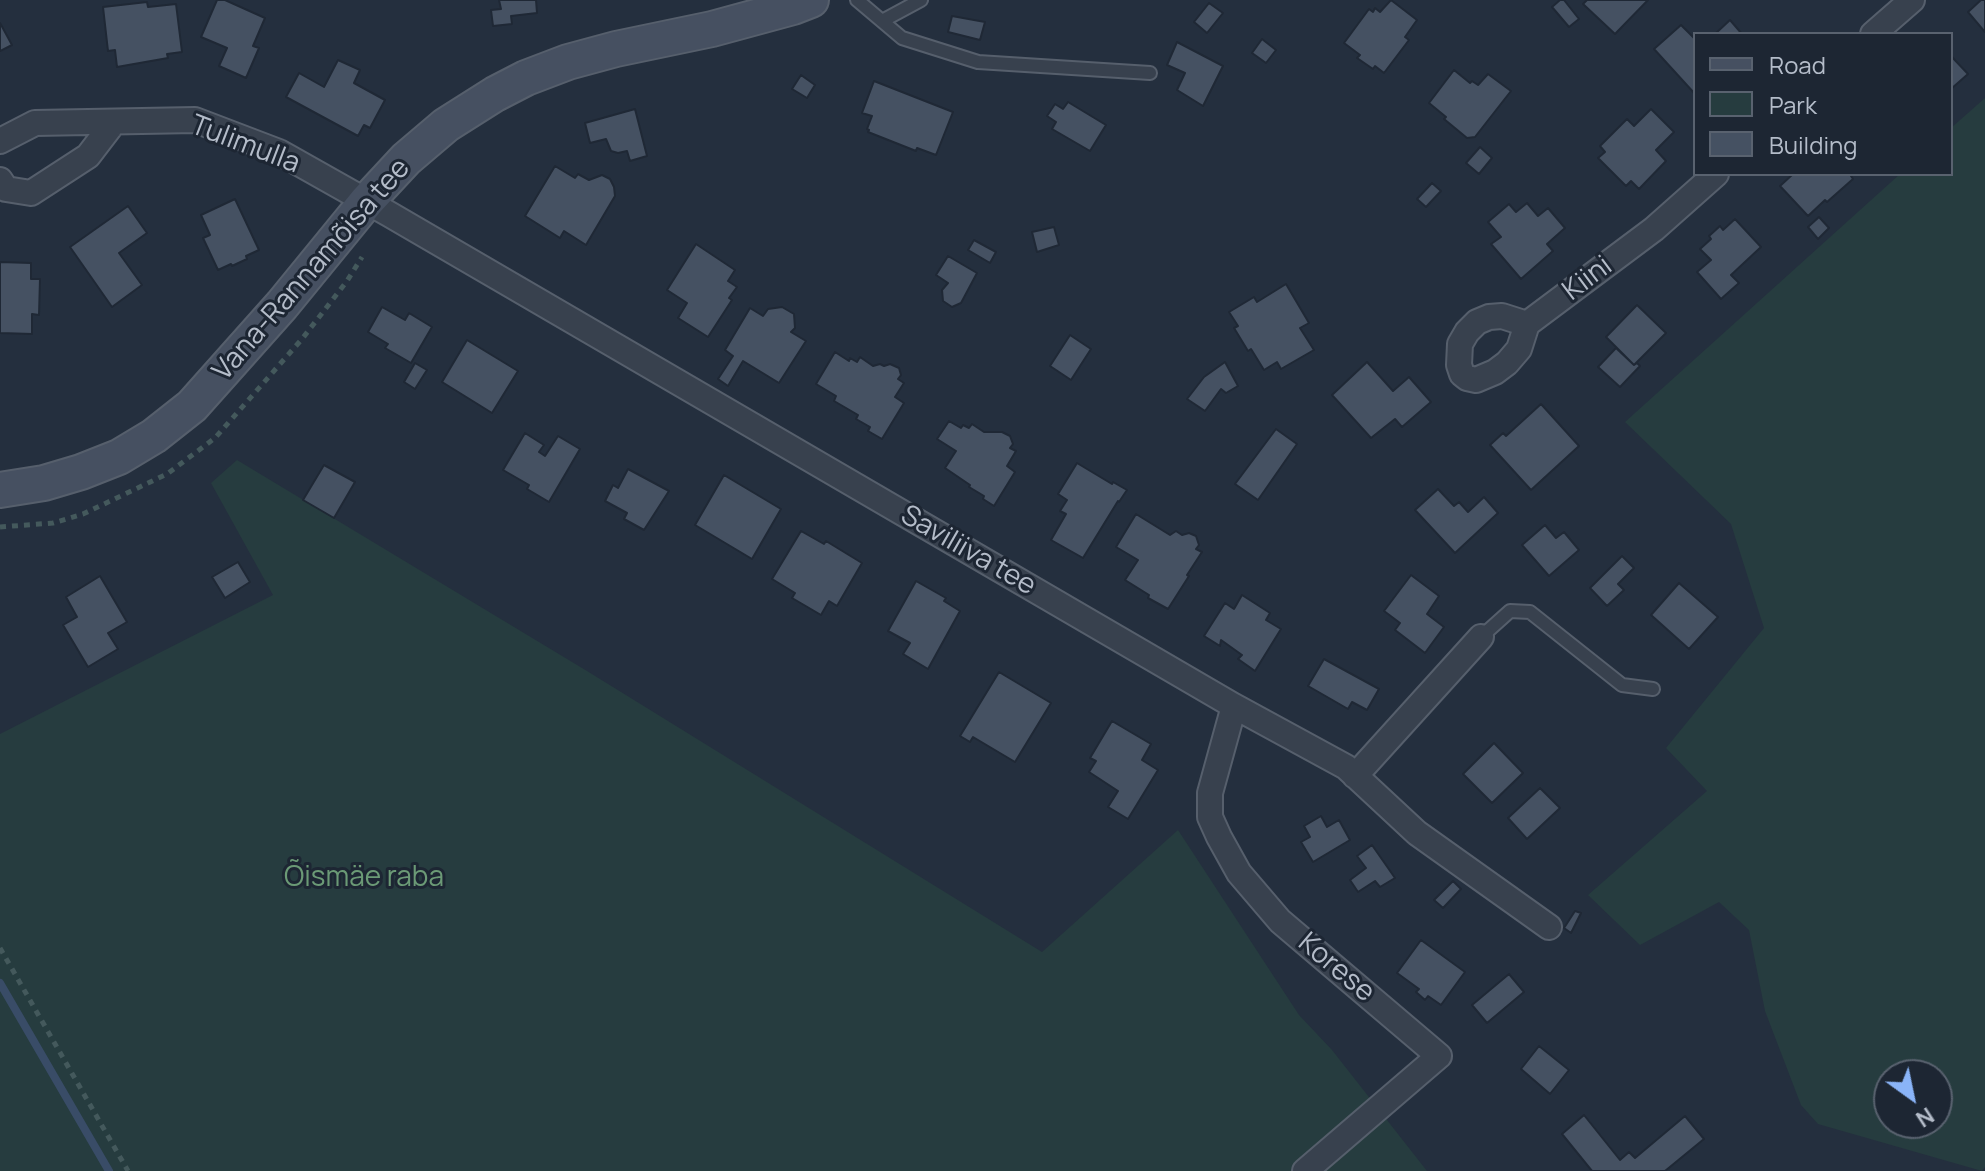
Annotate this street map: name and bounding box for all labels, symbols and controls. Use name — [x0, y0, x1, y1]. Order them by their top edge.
legend — [1693, 32, 1953, 176]
text: Road — [1769, 48, 1826, 81]
text: Park — [1769, 88, 1817, 121]
street label: Tulimulla — [186, 109, 304, 181]
text: Building — [1769, 128, 1857, 161]
street label: Vana-Rannamõisa tee — [206, 152, 418, 388]
street label: Kiini — [1557, 250, 1619, 308]
street label: Saviliiva tee — [894, 499, 1042, 603]
park label: Õismäe raba — [284, 861, 444, 895]
street label: Korese — [1291, 926, 1381, 1010]
north arrow — [1873, 1059, 1953, 1139]
text: N — [1910, 1101, 1940, 1134]

